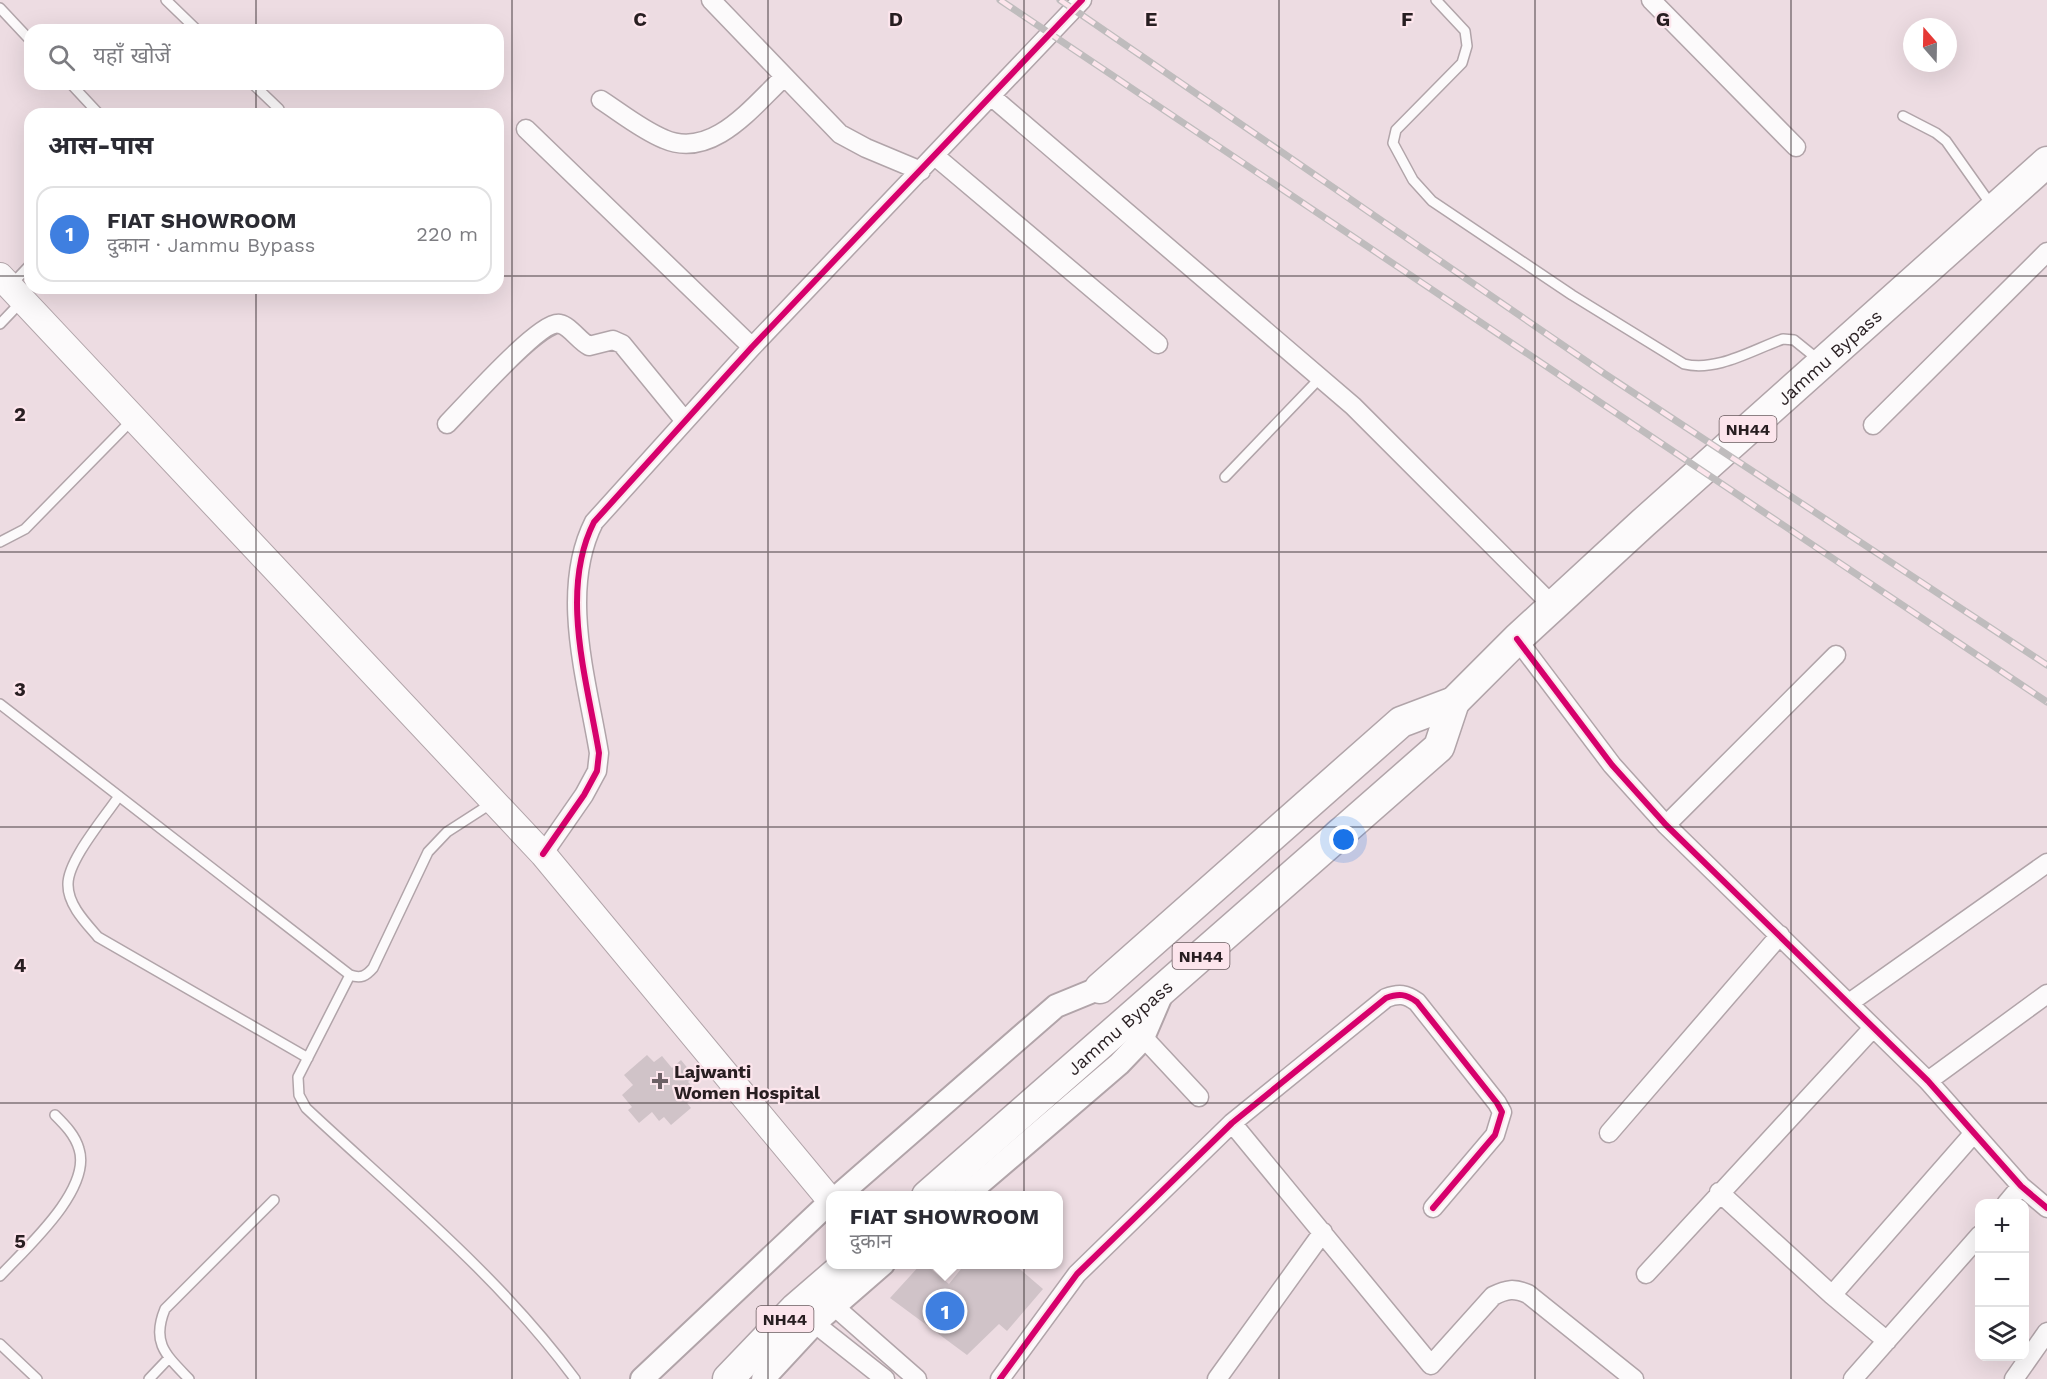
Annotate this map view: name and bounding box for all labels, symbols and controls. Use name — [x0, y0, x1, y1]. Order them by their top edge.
text: C — [633, 7, 647, 31]
text: D — [889, 7, 903, 31]
text: E — [1145, 7, 1157, 31]
text: F — [1401, 7, 1413, 31]
text: G — [1656, 7, 1670, 31]
north arrow — [1903, 18, 1957, 72]
search box — [24, 24, 504, 90]
icon: search — [45, 41, 78, 74]
text: यहाँ खोजें — [93, 43, 171, 68]
text: आस-पास — [48, 130, 154, 160]
text: FIAT SHOWROOM — [107, 208, 297, 233]
text: 1 — [65, 222, 74, 246]
text: 220 m — [416, 222, 478, 246]
text: दुकान · Jammu Bypass — [107, 233, 315, 257]
street label: Jammu Bypass — [1772, 305, 1886, 409]
text: 2 — [14, 402, 26, 426]
road number: NH44 — [1720, 416, 1776, 442]
text: 3 — [14, 677, 26, 701]
your location — [1329, 825, 1358, 854]
road number: NH44 — [1172, 943, 1230, 969]
text: 4 — [14, 953, 27, 977]
street label: Jammu Bypass — [1062, 975, 1176, 1079]
place label: Lajwanti Women Hospital — [674, 1061, 820, 1103]
marker: Lajwanti Women Hospital — [651, 1072, 669, 1090]
popup — [826, 1191, 1063, 1269]
map controls — [1975, 1199, 2029, 1361]
button: + — [1975, 1199, 2029, 1253]
text: FIAT SHOWROOM — [850, 1204, 1039, 1229]
text: 5 — [14, 1229, 26, 1253]
text: दुकान — [850, 1229, 892, 1253]
button: − — [1975, 1253, 2029, 1307]
pin: 1 — [926, 1288, 964, 1334]
road number: NH44 — [756, 1306, 814, 1332]
button: layers — [1975, 1307, 2029, 1361]

